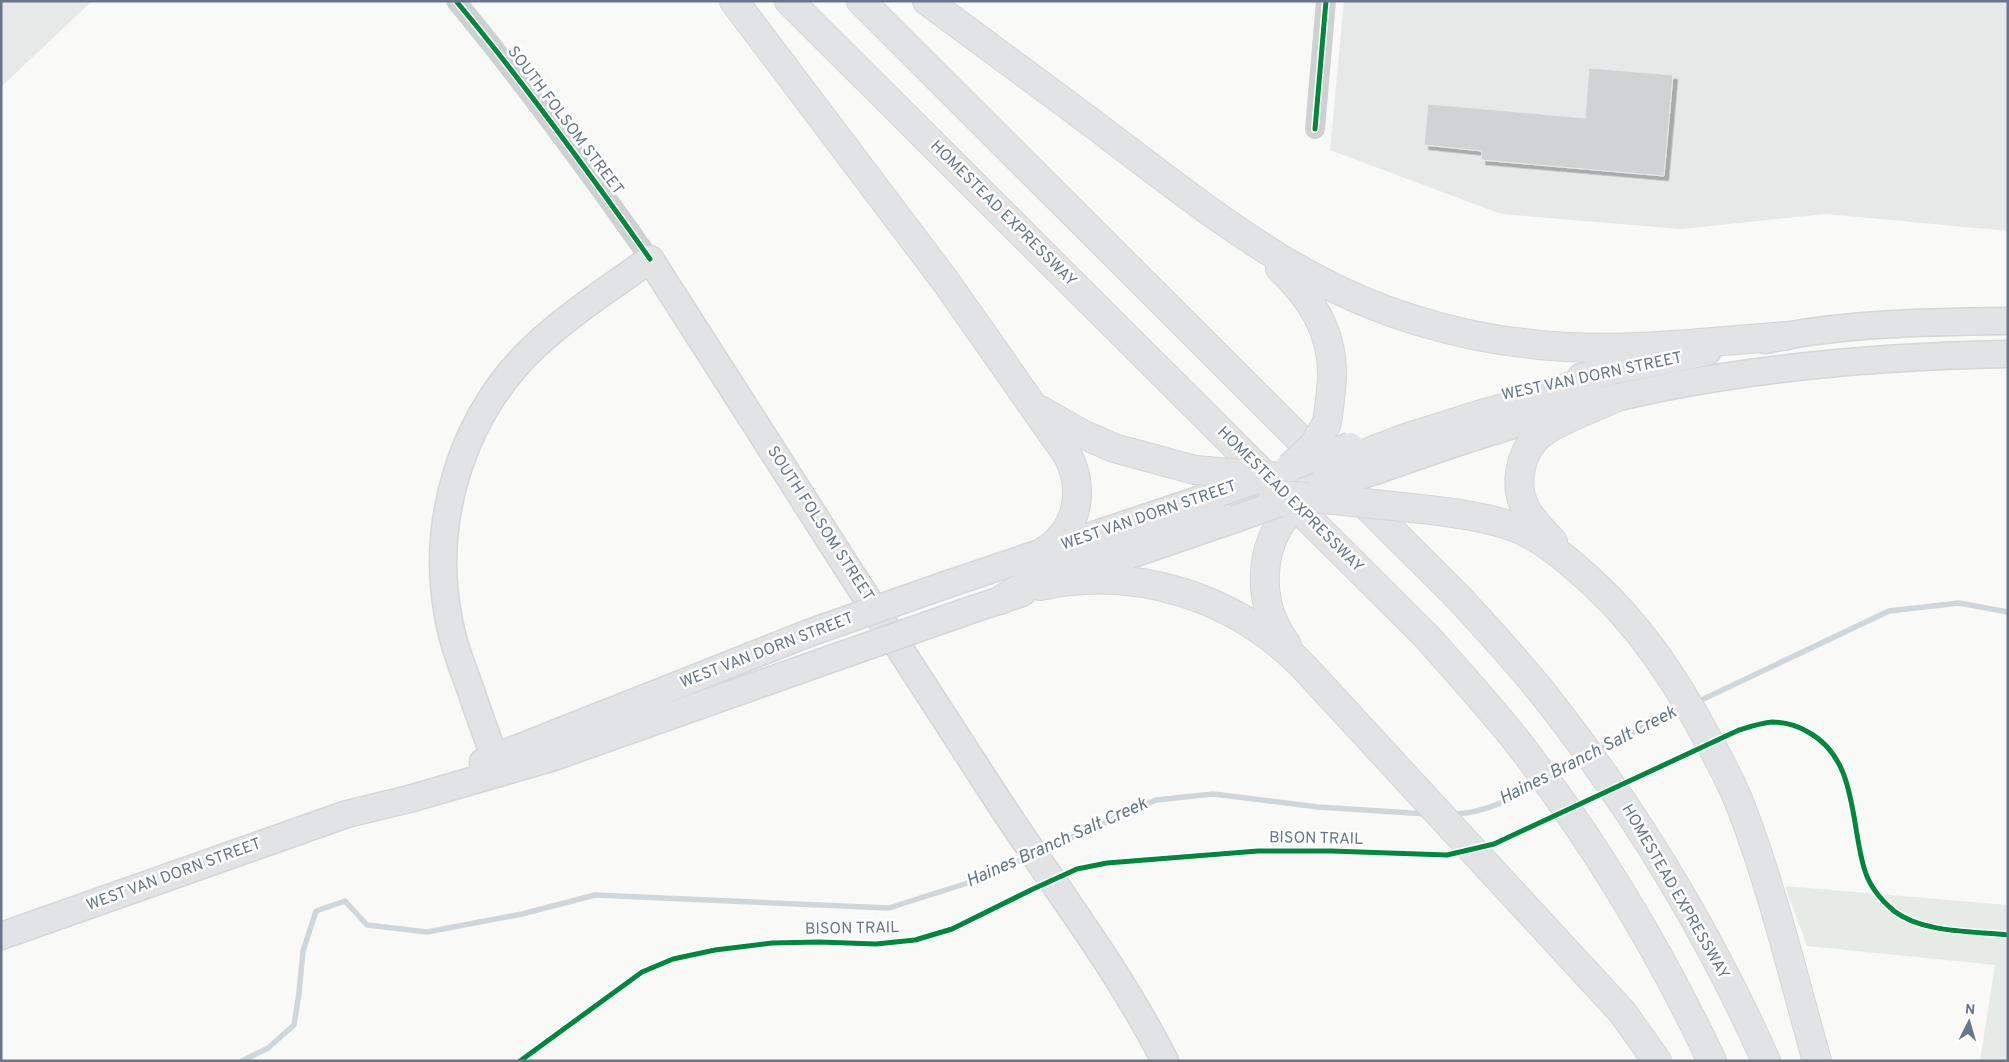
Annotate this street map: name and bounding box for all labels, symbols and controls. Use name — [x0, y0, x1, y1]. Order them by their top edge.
street label: SOUTH FOLSOM STREET — [502, 43, 628, 199]
street label: HOMESTEAD EXPRESSWAY — [926, 137, 1080, 291]
street label: WEST VAN DORN STREET — [1500, 348, 1684, 406]
street label: HOMESTEAD EXPRESSWAY — [1213, 423, 1367, 577]
street label: SOUTH FOLSOM STREET — [762, 443, 878, 605]
street label: WEST VAN DORN STREET — [1059, 477, 1239, 555]
street label: WEST VAN DORN STREET — [677, 609, 857, 693]
water label: Haines Branch Salt Creek — [1496, 701, 1681, 811]
water label: Haines Branch Salt Creek — [963, 792, 1152, 893]
street label: HOMESTEAD EXPRESSWAY — [1617, 801, 1733, 983]
street label: BISON TRAIL — [1269, 828, 1363, 850]
street label: WEST VAN DORN STREET — [84, 834, 264, 916]
street label: BISON TRAIL — [805, 918, 899, 940]
north arrow — [1944, 997, 1994, 1047]
text: N — [1964, 1002, 1976, 1019]

